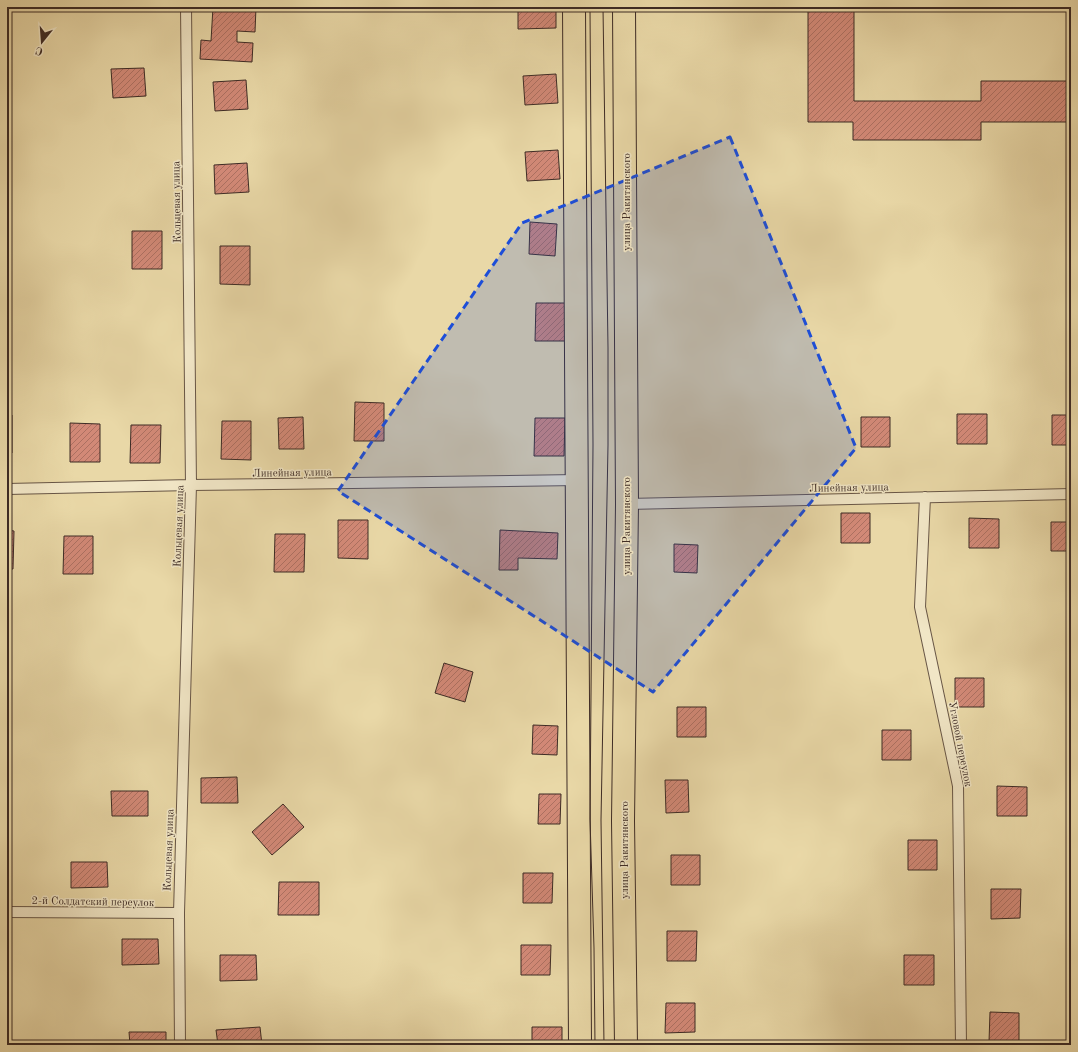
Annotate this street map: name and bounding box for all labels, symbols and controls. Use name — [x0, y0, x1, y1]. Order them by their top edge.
north arrow — [22, 22, 62, 62]
text: С — [34, 44, 45, 56]
street label: улица Ракитянского — [622, 153, 633, 251]
street label: Кольцевая улица — [171, 160, 184, 243]
street label: Линейная улица — [252, 467, 333, 480]
street label: улица Ракитянского — [622, 477, 633, 575]
street label: Линейная улица — [809, 482, 890, 495]
street label: Кольцевая улица — [173, 484, 186, 567]
street label: Угловой переулок — [946, 701, 973, 788]
street label: улица Ракитянского — [620, 801, 631, 899]
street label: Кольцевая улица — [163, 808, 176, 891]
street label: 2-й Солдатский переулок — [32, 896, 155, 909]

